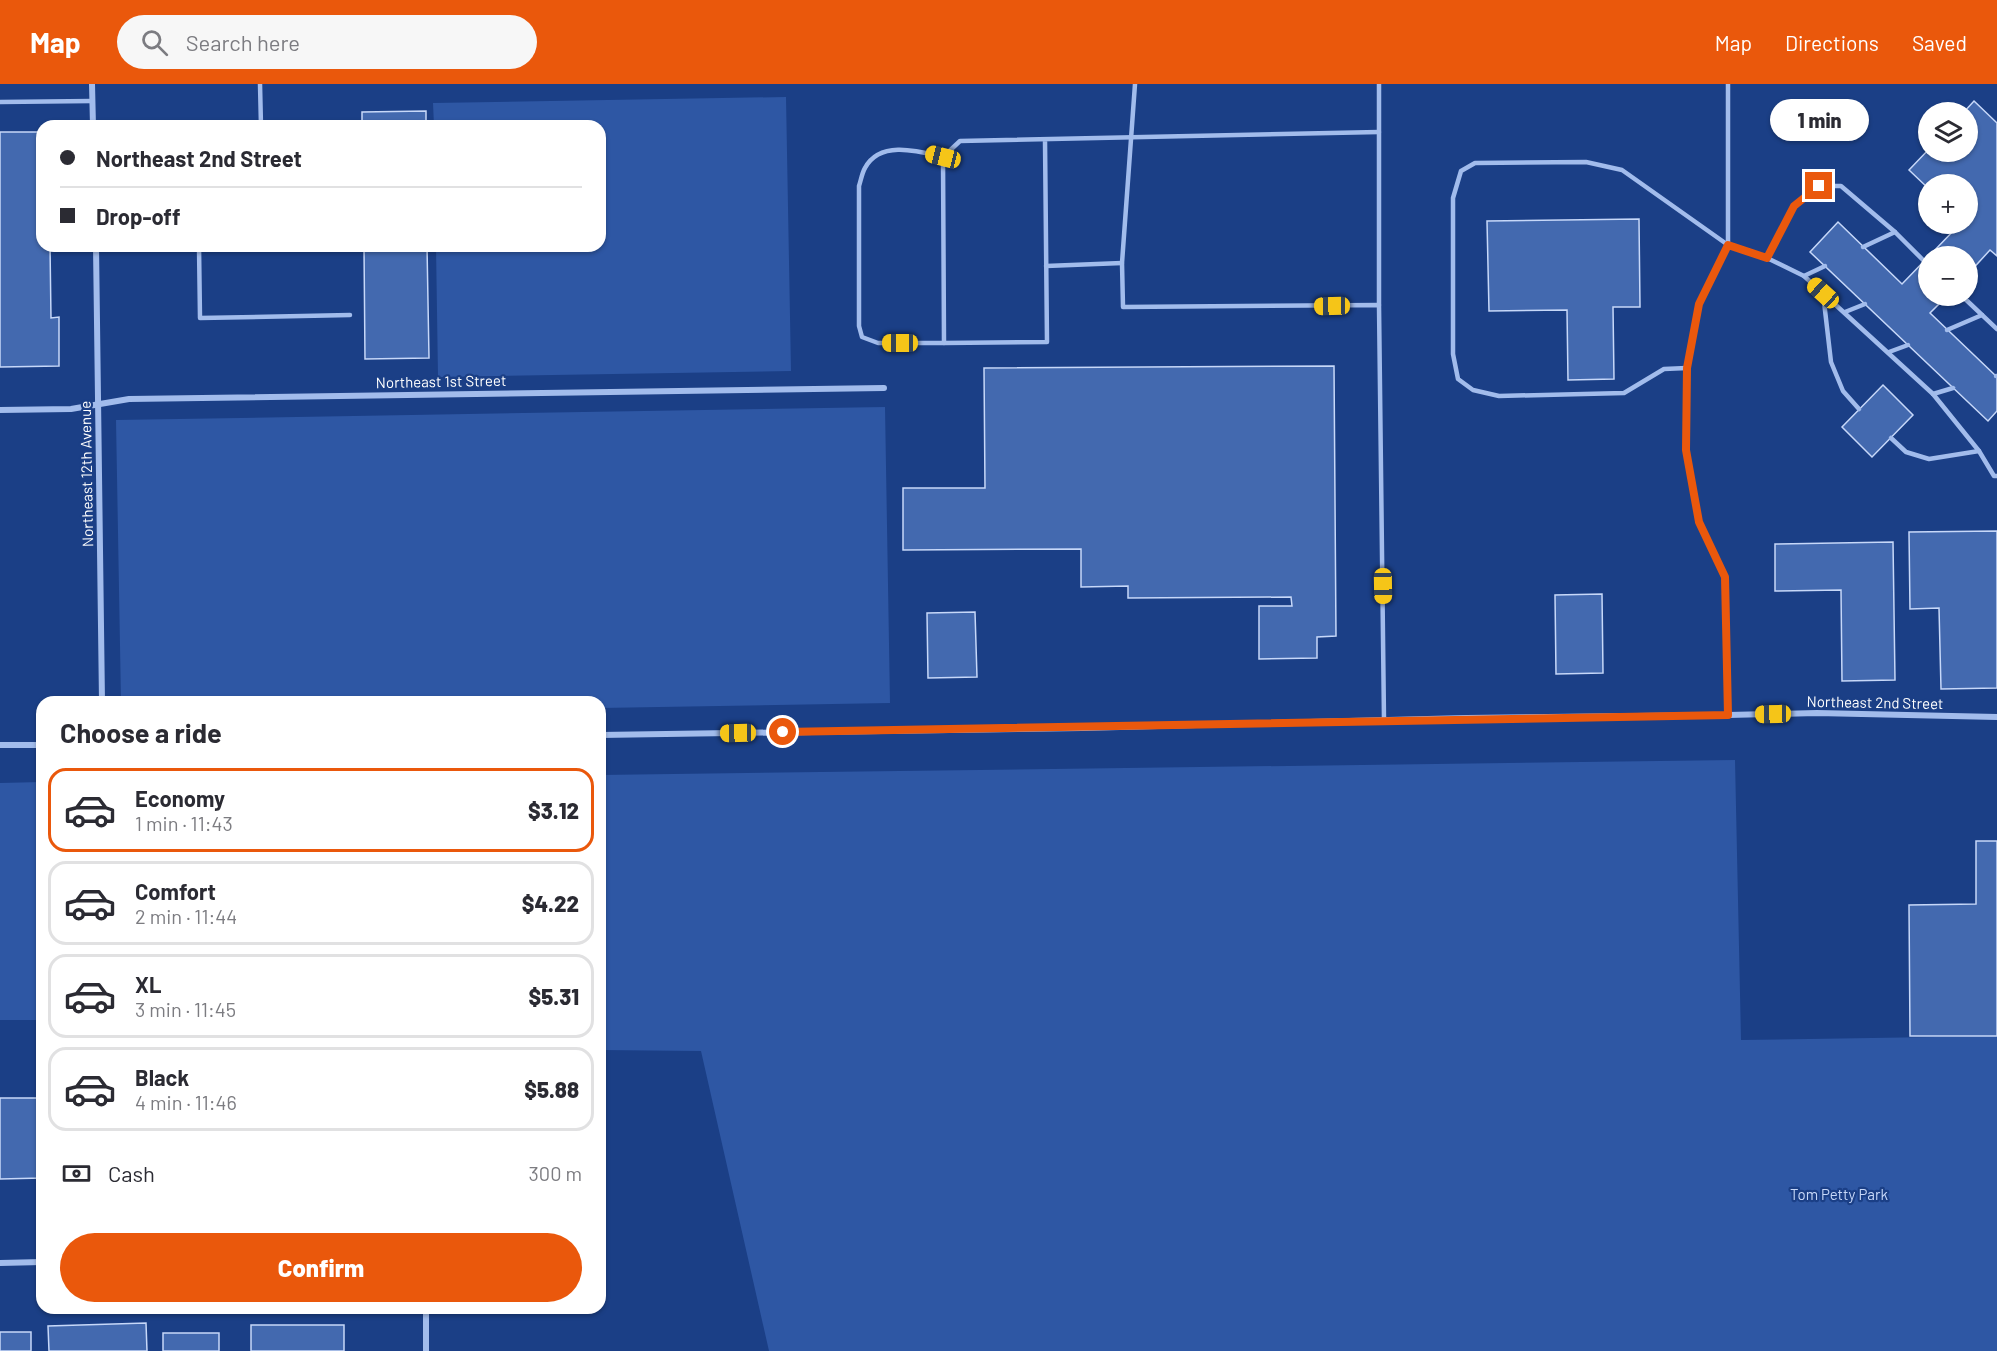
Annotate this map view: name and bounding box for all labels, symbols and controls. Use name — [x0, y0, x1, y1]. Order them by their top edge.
search box — [117, 15, 537, 69]
text: Map — [30, 25, 81, 59]
icon: search — [138, 26, 171, 59]
text: Search here — [186, 29, 300, 55]
text: Map — [1715, 30, 1752, 55]
text: Directions — [1785, 30, 1879, 55]
text: Saved — [1912, 30, 1967, 55]
callout: 1 min — [1770, 99, 1868, 141]
map controls — [1918, 102, 1978, 306]
button: layers — [1918, 102, 1978, 162]
text: 1 min — [1798, 108, 1841, 132]
car — [923, 144, 963, 170]
text: Northeast 2nd Street — [96, 145, 302, 171]
route end — [1805, 172, 1832, 199]
button: + — [1918, 174, 1978, 234]
text: Drop-off — [96, 203, 180, 229]
button: − — [1918, 246, 1978, 306]
car — [1804, 274, 1842, 312]
car — [1314, 297, 1350, 315]
car — [882, 334, 918, 352]
street label: Northeast 1st Street — [376, 371, 506, 391]
street label: Northeast 12th Avenue — [76, 401, 96, 547]
car — [1374, 568, 1392, 604]
street label: Northeast 2nd Street — [1806, 692, 1944, 712]
car — [1755, 705, 1791, 723]
text: Choose a ride — [60, 716, 222, 748]
route start — [769, 718, 796, 745]
car — [720, 724, 756, 742]
icon: car — [63, 783, 117, 837]
text: Economy — [135, 785, 225, 811]
text: $3.12 — [528, 797, 579, 823]
text: 1 min · 11:43 — [135, 811, 233, 835]
icon: car — [63, 876, 117, 930]
text: Comfort — [135, 878, 216, 904]
text: $4.22 — [522, 890, 579, 916]
text: 2 min · 11:44 — [135, 904, 237, 928]
icon: car — [63, 969, 117, 1023]
text: XL — [135, 971, 161, 997]
text: $5.31 — [529, 983, 579, 1009]
text: 3 min · 11:45 — [135, 997, 236, 1021]
icon: car — [63, 1062, 117, 1116]
text: Black — [135, 1064, 189, 1090]
text: $5.88 — [524, 1076, 579, 1102]
text: 4 min · 11:46 — [135, 1090, 237, 1114]
icon: cash — [60, 1157, 93, 1190]
text: Cash — [108, 1160, 155, 1186]
text: 300 m — [529, 1161, 582, 1185]
park label: Tom Petty Park — [1790, 1185, 1888, 1203]
button: Confirm — [60, 1233, 582, 1302]

